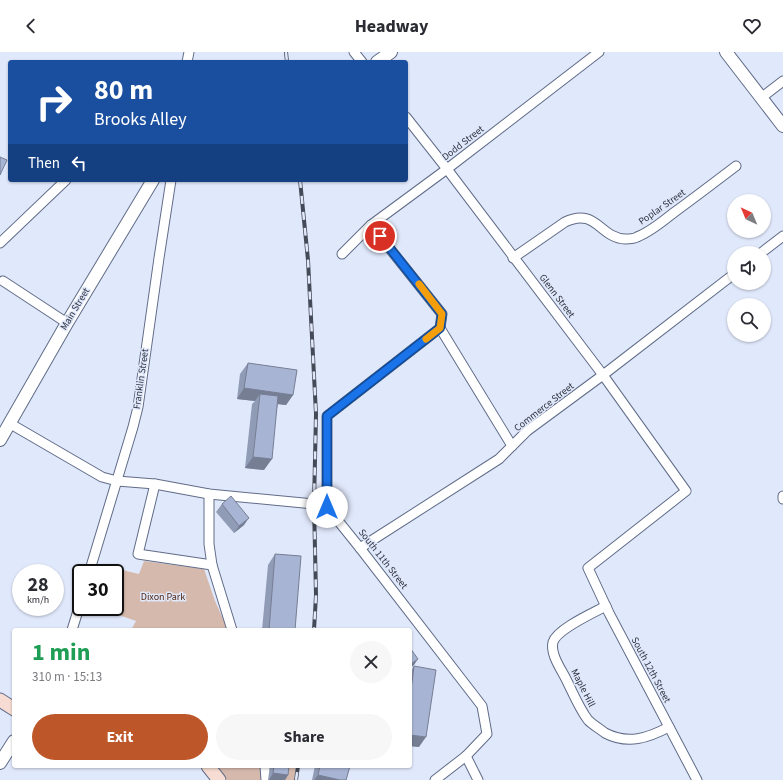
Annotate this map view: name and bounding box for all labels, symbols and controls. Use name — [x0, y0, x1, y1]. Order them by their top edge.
text: Headway — [355, 14, 428, 39]
icon: back — [20, 15, 42, 37]
icon: heart — [741, 15, 763, 37]
text: 80 m — [94, 70, 153, 110]
icon: right — [28, 76, 80, 128]
text: Brooks Alley — [94, 107, 187, 132]
street label: Dodd Street — [439, 122, 487, 164]
icon: left — [68, 152, 90, 174]
text: Then — [28, 153, 60, 174]
street label: Poplar Street — [636, 185, 689, 228]
north arrow — [727, 194, 771, 238]
map controls — [727, 194, 771, 342]
pin — [363, 219, 397, 253]
icon: arrive — [369, 225, 391, 247]
button: sound — [727, 246, 771, 290]
street label: Glenn Street — [536, 271, 579, 321]
street label: Main Street — [57, 285, 93, 333]
button: search — [727, 298, 771, 342]
street label: Franklin Street — [130, 347, 152, 410]
street label: Commerce Street — [511, 379, 577, 435]
position arrow — [306, 486, 348, 528]
street label: South 11th Street — [355, 526, 411, 592]
speed limit sign: 30 — [72, 564, 124, 616]
text: 28 — [27, 571, 49, 599]
park label: Dixon Park — [141, 590, 185, 604]
text: km/h — [27, 593, 49, 607]
text: 1 min — [32, 635, 90, 670]
street label: South 12th Street — [628, 635, 675, 706]
button: close — [350, 641, 392, 683]
street label: Maple Hill — [567, 666, 599, 710]
text: 310 m · 15:13 — [32, 668, 102, 686]
button: Exit — [32, 714, 208, 760]
button: Share — [216, 714, 392, 760]

